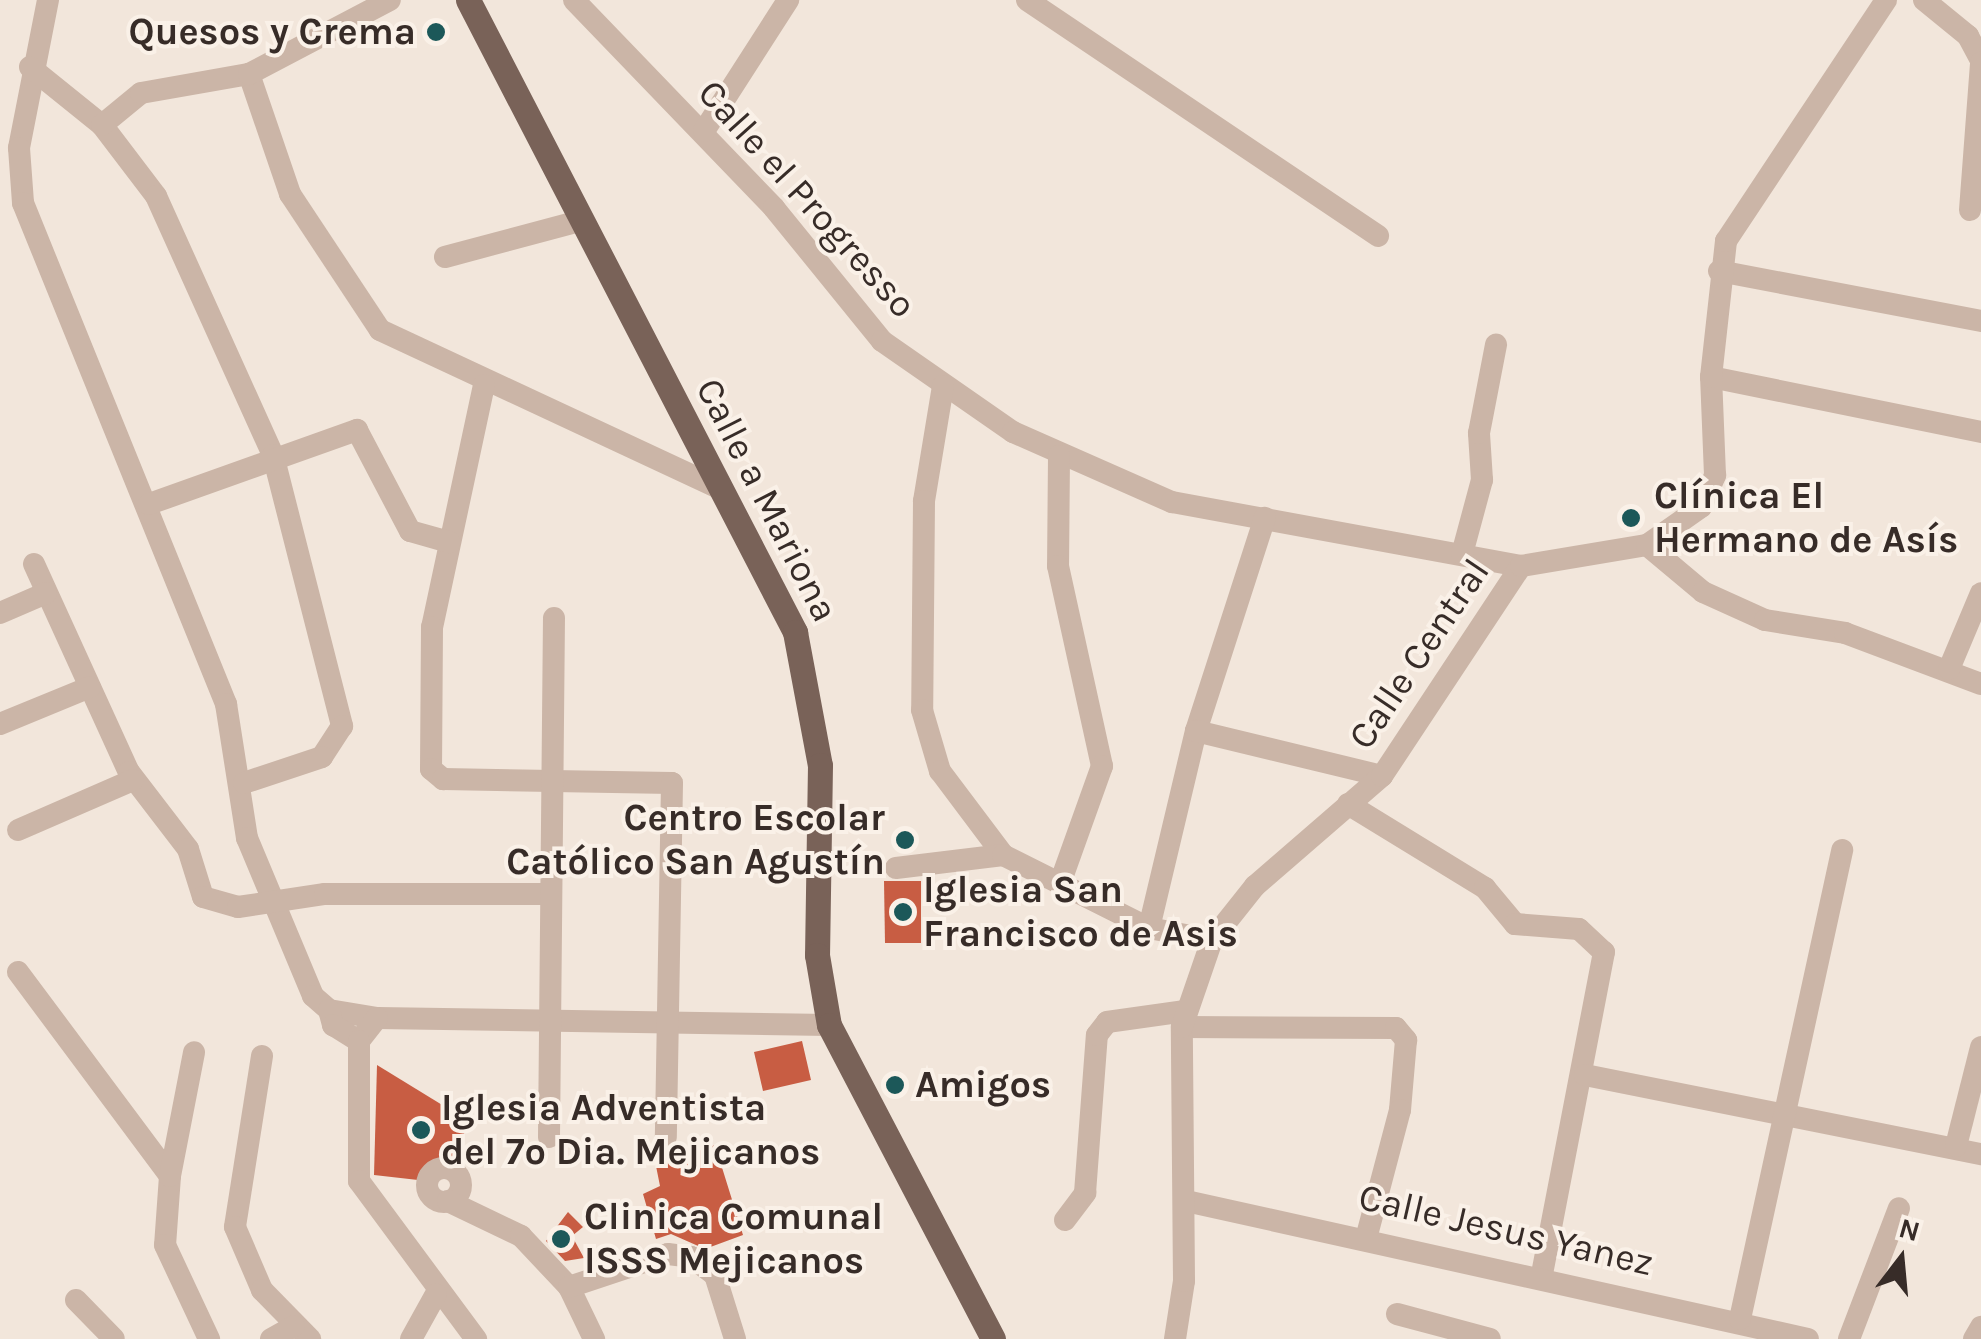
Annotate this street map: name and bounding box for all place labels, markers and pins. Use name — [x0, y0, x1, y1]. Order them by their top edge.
place label: Quesos y Crema — [129, 9, 416, 55]
marker: Quesos y Crema — [425, 21, 447, 43]
place label: Clínica El Hermano de Asís — [1654, 473, 1958, 562]
marker: Clínica El Hermano de Asís — [1618, 505, 1644, 531]
place label: Centro Escolar Católico San Agustín — [506, 795, 885, 884]
marker: Centro Escolar Católico San Agustín — [894, 829, 916, 851]
place label: Iglesia San Francisco de Asis — [923, 867, 1238, 956]
marker: Iglesia San Francisco de Asis — [892, 901, 914, 923]
place label: Amigos — [915, 1062, 1051, 1108]
marker: Amigos — [884, 1074, 906, 1096]
place label: Iglesia Adventista del 7o Dia. Mejicanos — [441, 1085, 820, 1174]
marker: Iglesia Adventista del 7o Dia. Mejicanos — [410, 1119, 432, 1141]
place label: Clinica Comunal ISSS Mejicanos — [584, 1194, 883, 1284]
marker: Clinica Comunal ISSS Mejicanos — [548, 1226, 574, 1252]

